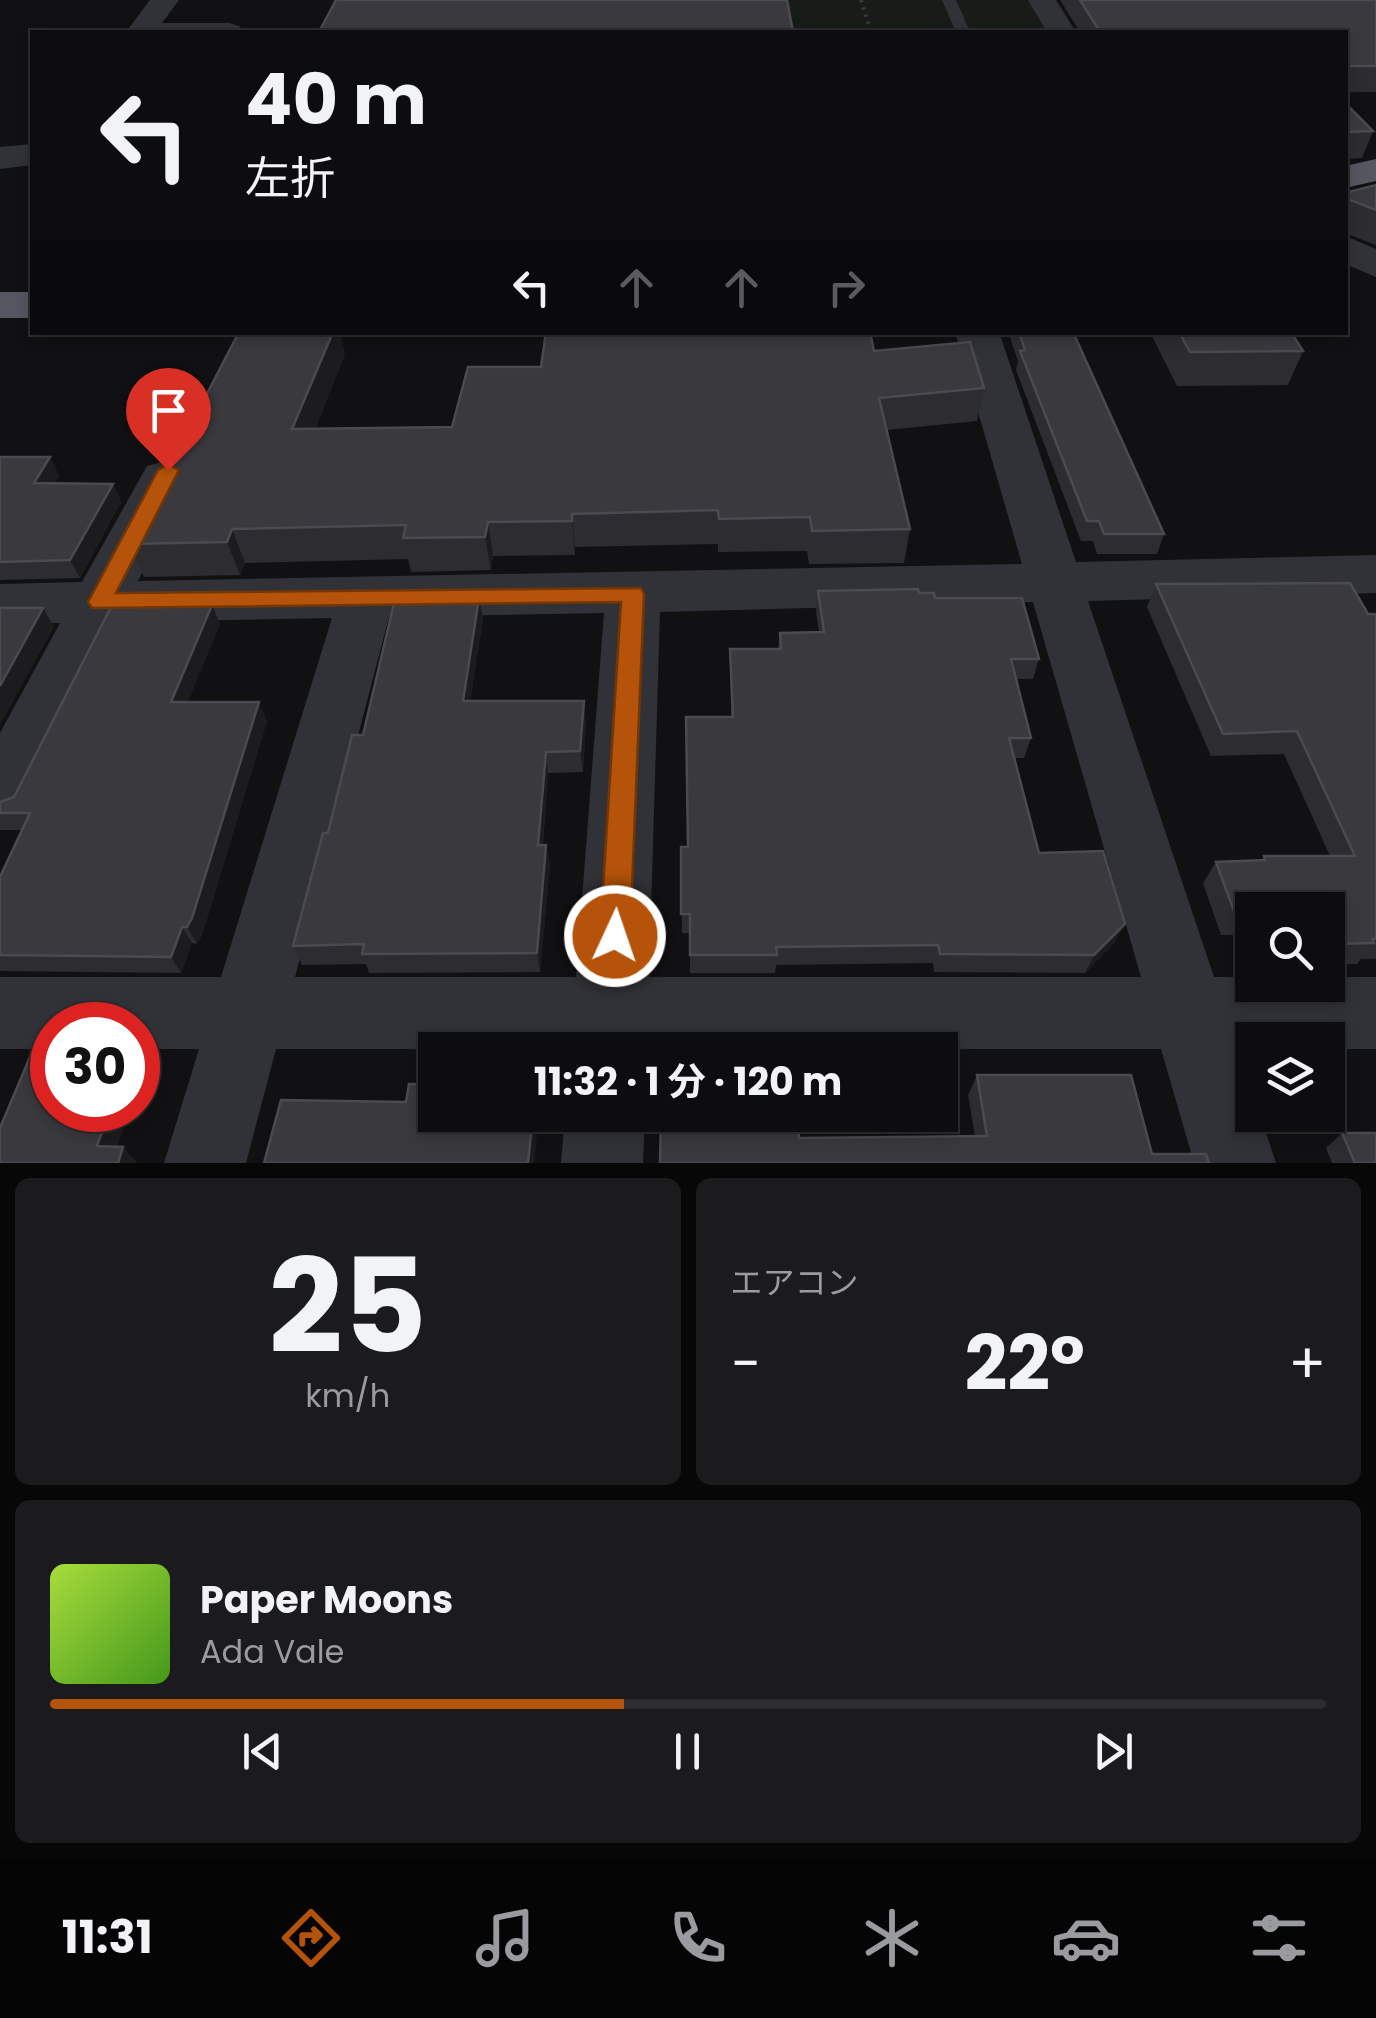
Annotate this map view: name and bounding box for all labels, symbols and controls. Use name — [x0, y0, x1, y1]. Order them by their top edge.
text: 40 m — [245, 50, 427, 149]
icon: left — [80, 70, 210, 200]
text: 左折 — [245, 147, 335, 210]
icon: left — [504, 260, 559, 315]
icon: ahead — [609, 260, 664, 315]
icon: ahead — [714, 260, 769, 315]
icon: right — [819, 260, 874, 315]
pin — [126, 368, 211, 471]
icon: arrive — [141, 383, 196, 438]
position arrow — [563, 884, 667, 988]
map controls — [1235, 892, 1345, 1132]
button: search — [1235, 892, 1345, 1002]
speed limit sign: 30 — [30, 1002, 160, 1132]
button: layers — [1235, 1022, 1345, 1132]
text: 11:32 · 1 分 · 120 m — [534, 1055, 842, 1108]
text: 25 — [268, 1215, 427, 1398]
text: エアコン — [731, 1260, 859, 1305]
text: 22° — [964, 1311, 1085, 1416]
text: − — [731, 1325, 761, 1402]
text: + — [1288, 1325, 1326, 1402]
text: km/h — [305, 1373, 390, 1418]
text: Paper Moons — [200, 1573, 453, 1626]
text: Ada Vale — [200, 1629, 344, 1674]
icon: previous — [235, 1724, 290, 1779]
icon: pause — [660, 1724, 715, 1779]
icon: next — [1086, 1724, 1141, 1779]
icon: directions — [276, 1903, 346, 1973]
icon: music — [470, 1903, 540, 1973]
icon: phone — [663, 1903, 733, 1973]
icon: climate — [857, 1903, 927, 1973]
icon: car — [1051, 1903, 1121, 1973]
icon: filters — [1244, 1903, 1314, 1973]
text: 11:31 — [62, 1906, 153, 1969]

